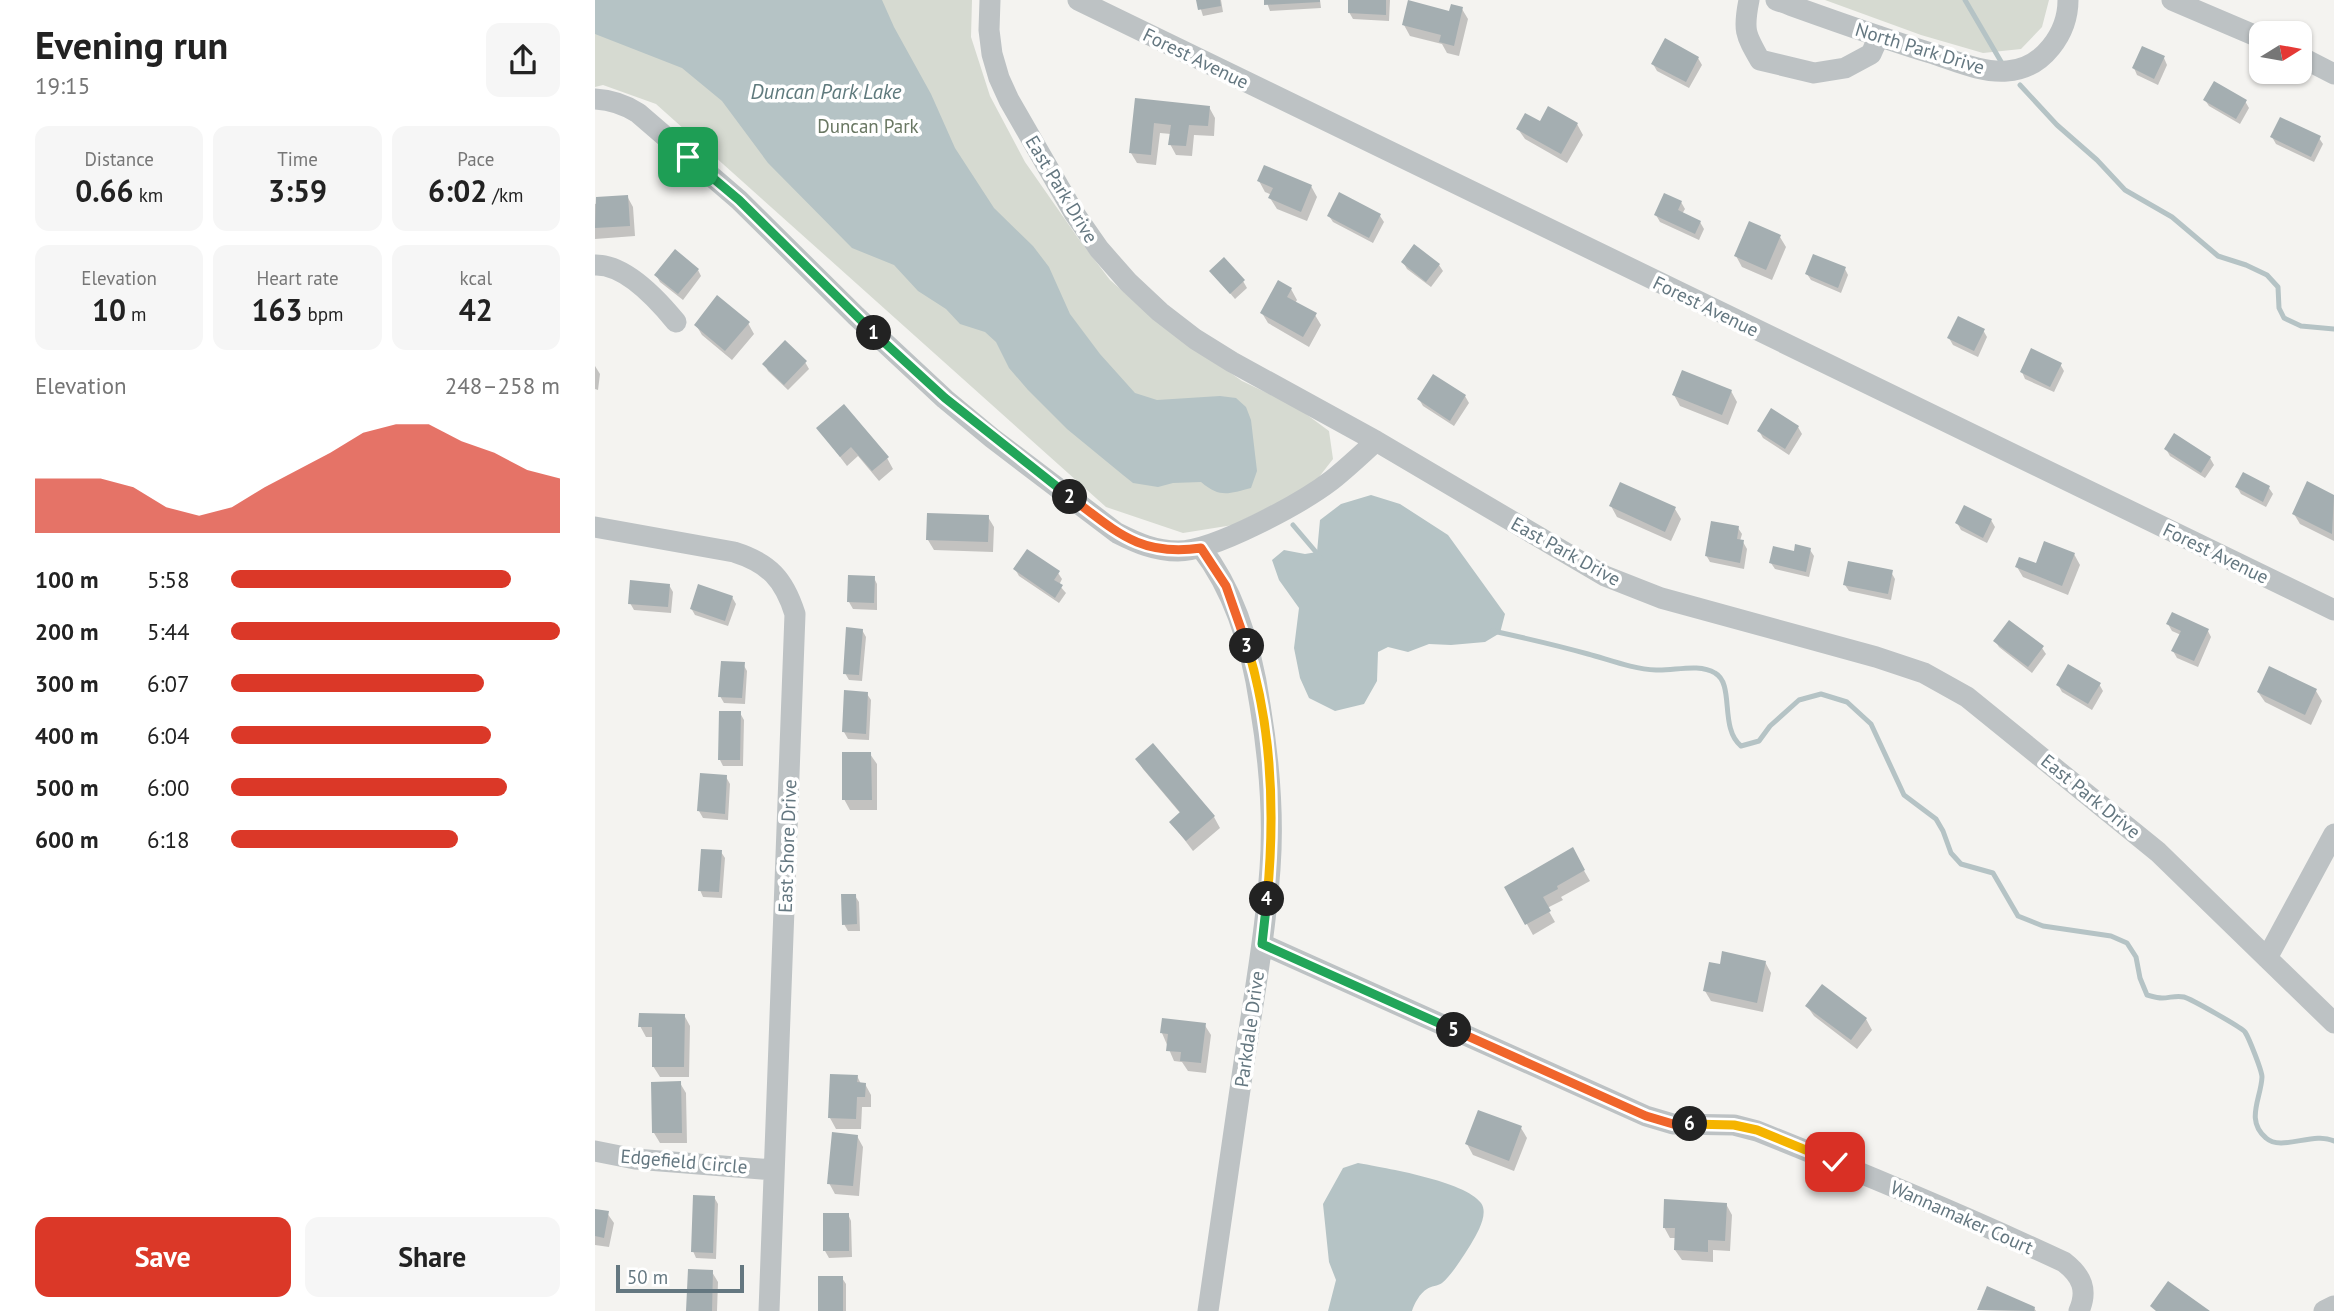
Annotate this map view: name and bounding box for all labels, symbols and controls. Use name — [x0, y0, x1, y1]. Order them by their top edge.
street label: North Park Drive — [1852, 17, 1988, 79]
text: Evening run — [35, 20, 228, 69]
north arrow — [2249, 21, 2312, 84]
map controls — [2249, 21, 2312, 84]
street label: Forest Avenue — [1139, 22, 1253, 94]
button: share — [486, 23, 560, 97]
text: 19:15 — [35, 71, 90, 100]
water label: Duncan Park Lake — [751, 78, 902, 105]
park label: Duncan Park — [817, 114, 919, 138]
pin — [658, 127, 718, 187]
street label: East Park Drive — [1021, 131, 1103, 247]
icon: arrive — [669, 138, 707, 176]
text: Distance — [84, 147, 154, 171]
text: Time — [277, 147, 318, 171]
text: Pace — [457, 147, 494, 171]
text: 0.66 — [75, 171, 134, 210]
text: 3:59 — [268, 171, 327, 210]
text: 6:02 — [428, 171, 487, 210]
text: km — [134, 183, 163, 207]
text: /km — [487, 183, 524, 207]
text: Elevation — [81, 266, 157, 290]
text: Heart rate — [256, 266, 339, 290]
text: kcal — [460, 266, 492, 290]
street label: Forest Avenue — [1649, 270, 1763, 342]
text: 10 — [92, 290, 126, 329]
text: 163 — [251, 290, 302, 329]
text: 42 — [459, 290, 493, 329]
text: m — [126, 302, 146, 326]
text: bpm — [302, 302, 344, 326]
pin: 1 — [857, 316, 891, 350]
text: 1 — [868, 320, 879, 344]
text: Elevation — [35, 371, 127, 400]
text: 248–258 m — [445, 371, 560, 400]
pin: 2 — [1053, 480, 1087, 514]
text: 2 — [1064, 484, 1075, 508]
street label: East Park Drive — [1507, 511, 1625, 591]
street label: Forest Avenue — [2159, 517, 2273, 589]
text: 100 m — [35, 565, 98, 594]
text: 5:58 — [147, 565, 190, 594]
text: 200 m — [35, 617, 98, 646]
text: 5:44 — [147, 617, 190, 646]
pin: 3 — [1229, 628, 1265, 664]
text: 3 — [1241, 633, 1252, 657]
text: 300 m — [35, 669, 98, 698]
text: 6:07 — [147, 669, 190, 698]
text: 400 m — [35, 721, 98, 750]
text: 6:04 — [147, 721, 190, 750]
street label: East Park Drive — [2036, 749, 2146, 843]
text: 500 m — [35, 773, 98, 802]
text: 6:00 — [147, 773, 190, 802]
street label: East Shore Drive — [773, 779, 801, 913]
text: 600 m — [35, 825, 98, 854]
text: 6:18 — [147, 825, 190, 854]
pin: 4 — [1249, 881, 1285, 916]
text: 4 — [1261, 886, 1272, 910]
street label: Parkdale Drive — [1229, 969, 1269, 1089]
pin: 5 — [1437, 1012, 1471, 1048]
text: 5 — [1448, 1017, 1459, 1041]
pin: 6 — [1673, 1106, 1707, 1142]
text: 6 — [1684, 1111, 1695, 1135]
pin — [1805, 1132, 1865, 1192]
icon: check — [1816, 1143, 1854, 1181]
street label: Edgefield Circle — [620, 1144, 748, 1178]
street label: Wannamaker Court — [1887, 1175, 2038, 1259]
button: Save — [35, 1217, 291, 1297]
button: Share — [305, 1217, 560, 1297]
scale bar — [616, 1262, 744, 1294]
text: 50 m — [627, 1265, 668, 1289]

